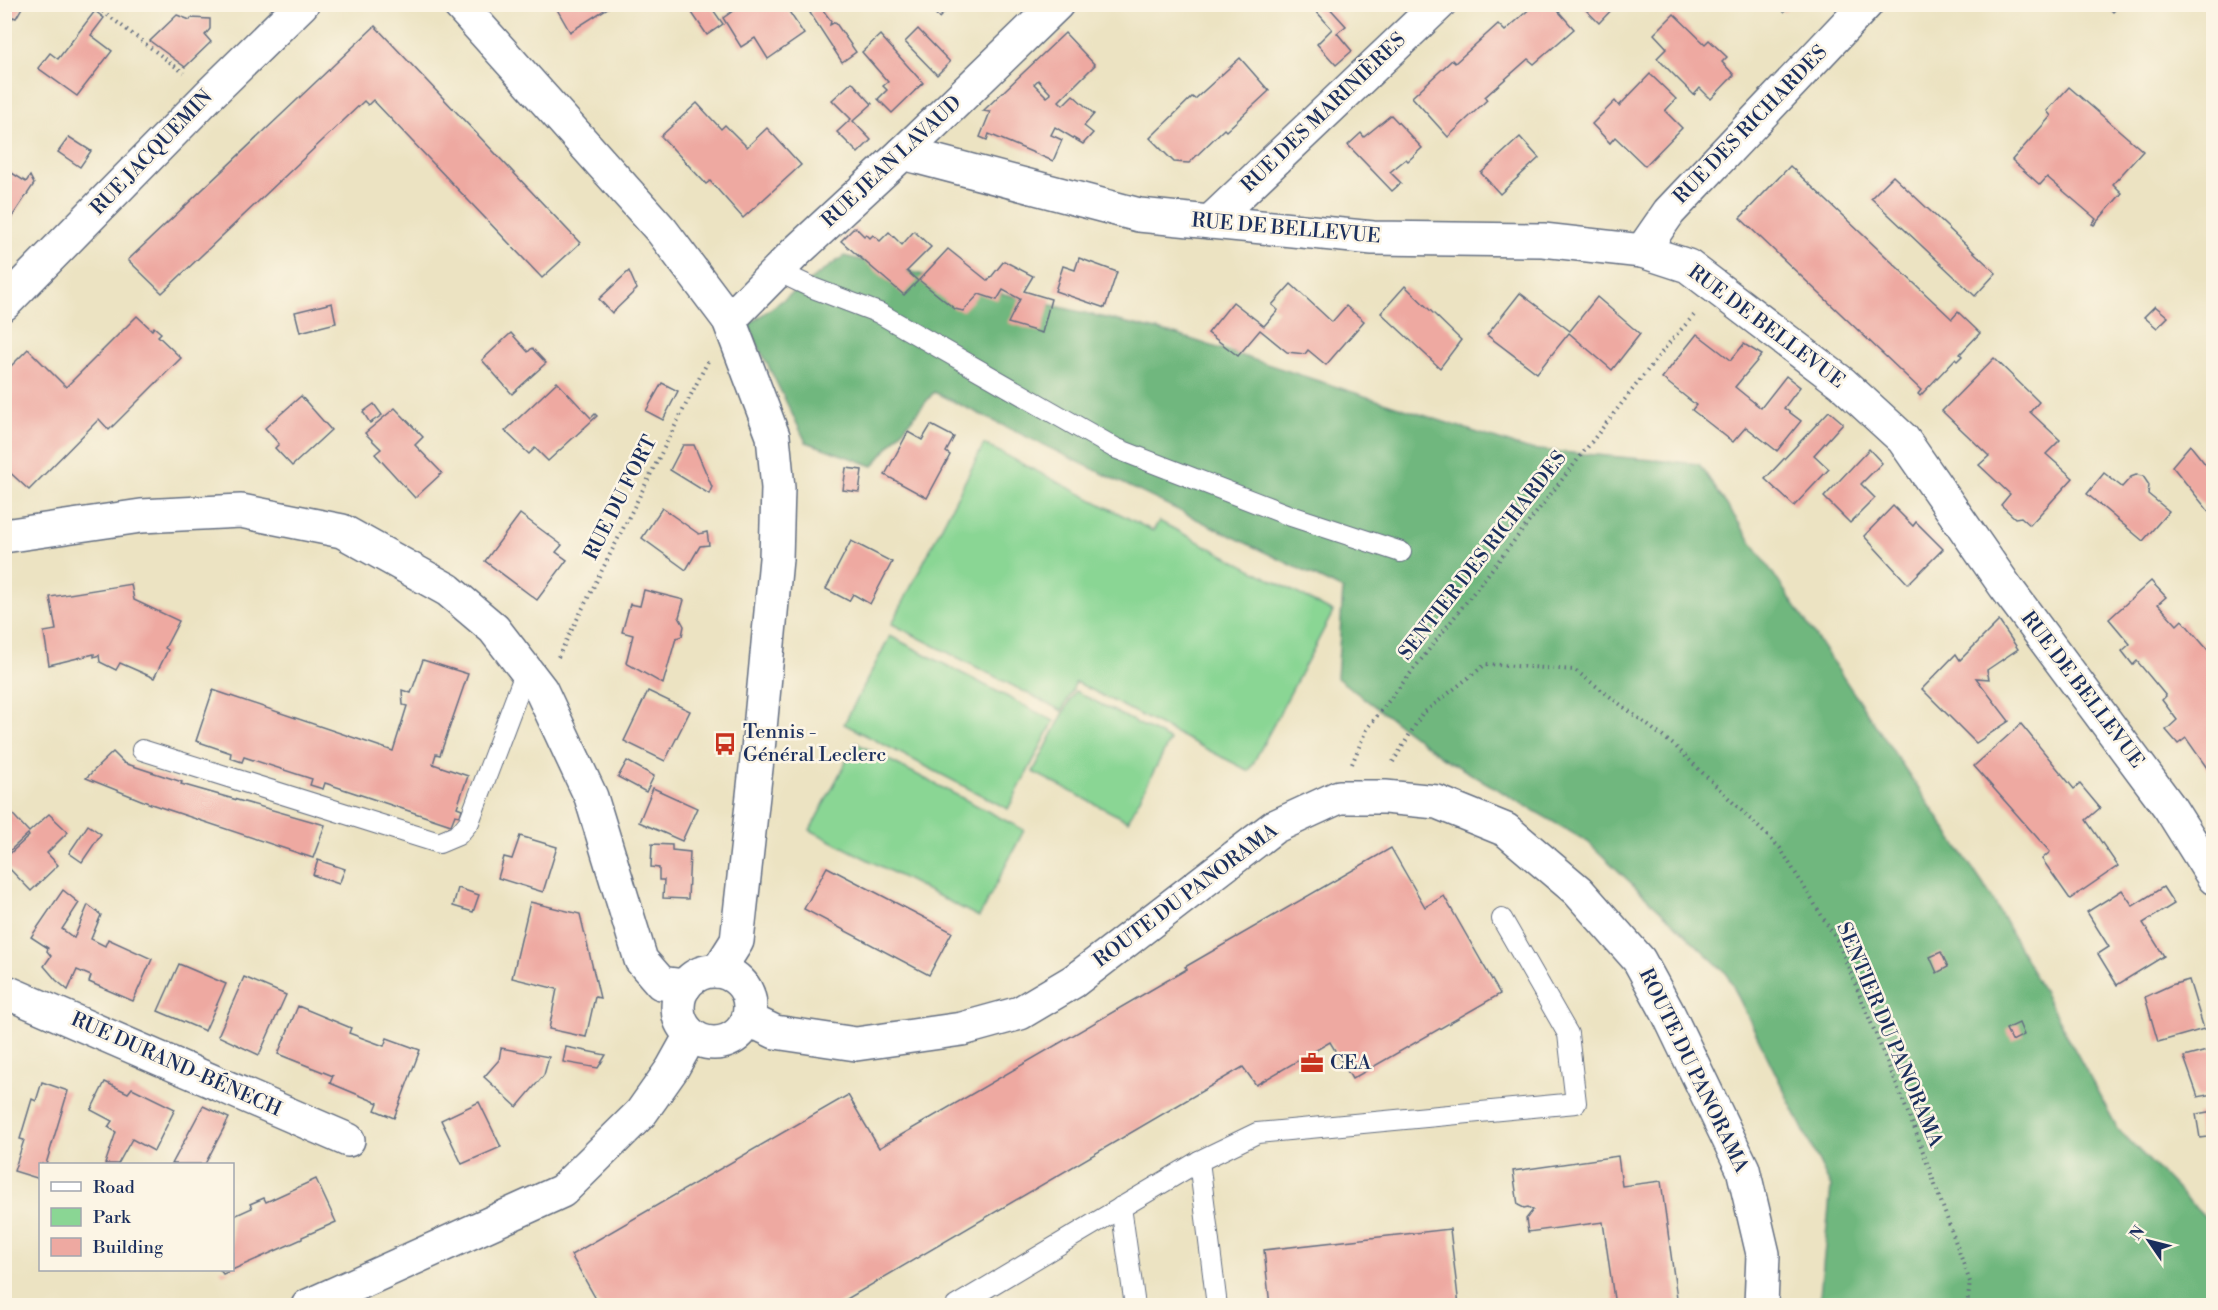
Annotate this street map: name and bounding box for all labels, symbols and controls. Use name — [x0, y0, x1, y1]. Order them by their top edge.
street label: RUE DES MARINIÈRES — [1236, 27, 1412, 198]
street label: RUE DES RICHARDES — [1669, 40, 1833, 210]
street label: RUE JACQUEMIN — [86, 85, 218, 221]
street label: RUE JEAN LAVAUD — [817, 91, 967, 233]
street label: RUE DE BELLEVUE — [1190, 208, 1382, 250]
street label: RUE DE BELLEVUE — [1683, 260, 1849, 394]
street label: RUE DU FORT — [579, 431, 663, 565]
street label: SENTIER DES RICHARDES — [1394, 446, 1572, 666]
street label: RUE DE BELLEVUE — [2015, 607, 2149, 773]
place label: Tennis - Général Leclerc — [743, 720, 886, 768]
bus stop icon: Tennis - Général Leclerc — [712, 731, 738, 757]
street label: ROUTE DU PANORAMA — [1089, 818, 1284, 973]
street label: SENTIER DU PANORAMA — [1830, 919, 1948, 1152]
street label: ROUTE DU PANORAMA — [1633, 965, 1754, 1178]
street label: RUE DURAND-BÉNECH — [67, 1006, 285, 1123]
office icon: CEA — [1299, 1050, 1325, 1076]
place label: CEA — [1330, 1051, 1373, 1076]
legend — [39, 1163, 234, 1271]
text: Road — [93, 1176, 136, 1199]
text: Park — [93, 1206, 132, 1229]
north arrow — [2119, 1211, 2179, 1271]
text: N — [2126, 1222, 2150, 1244]
text: Building — [92, 1236, 164, 1259]

